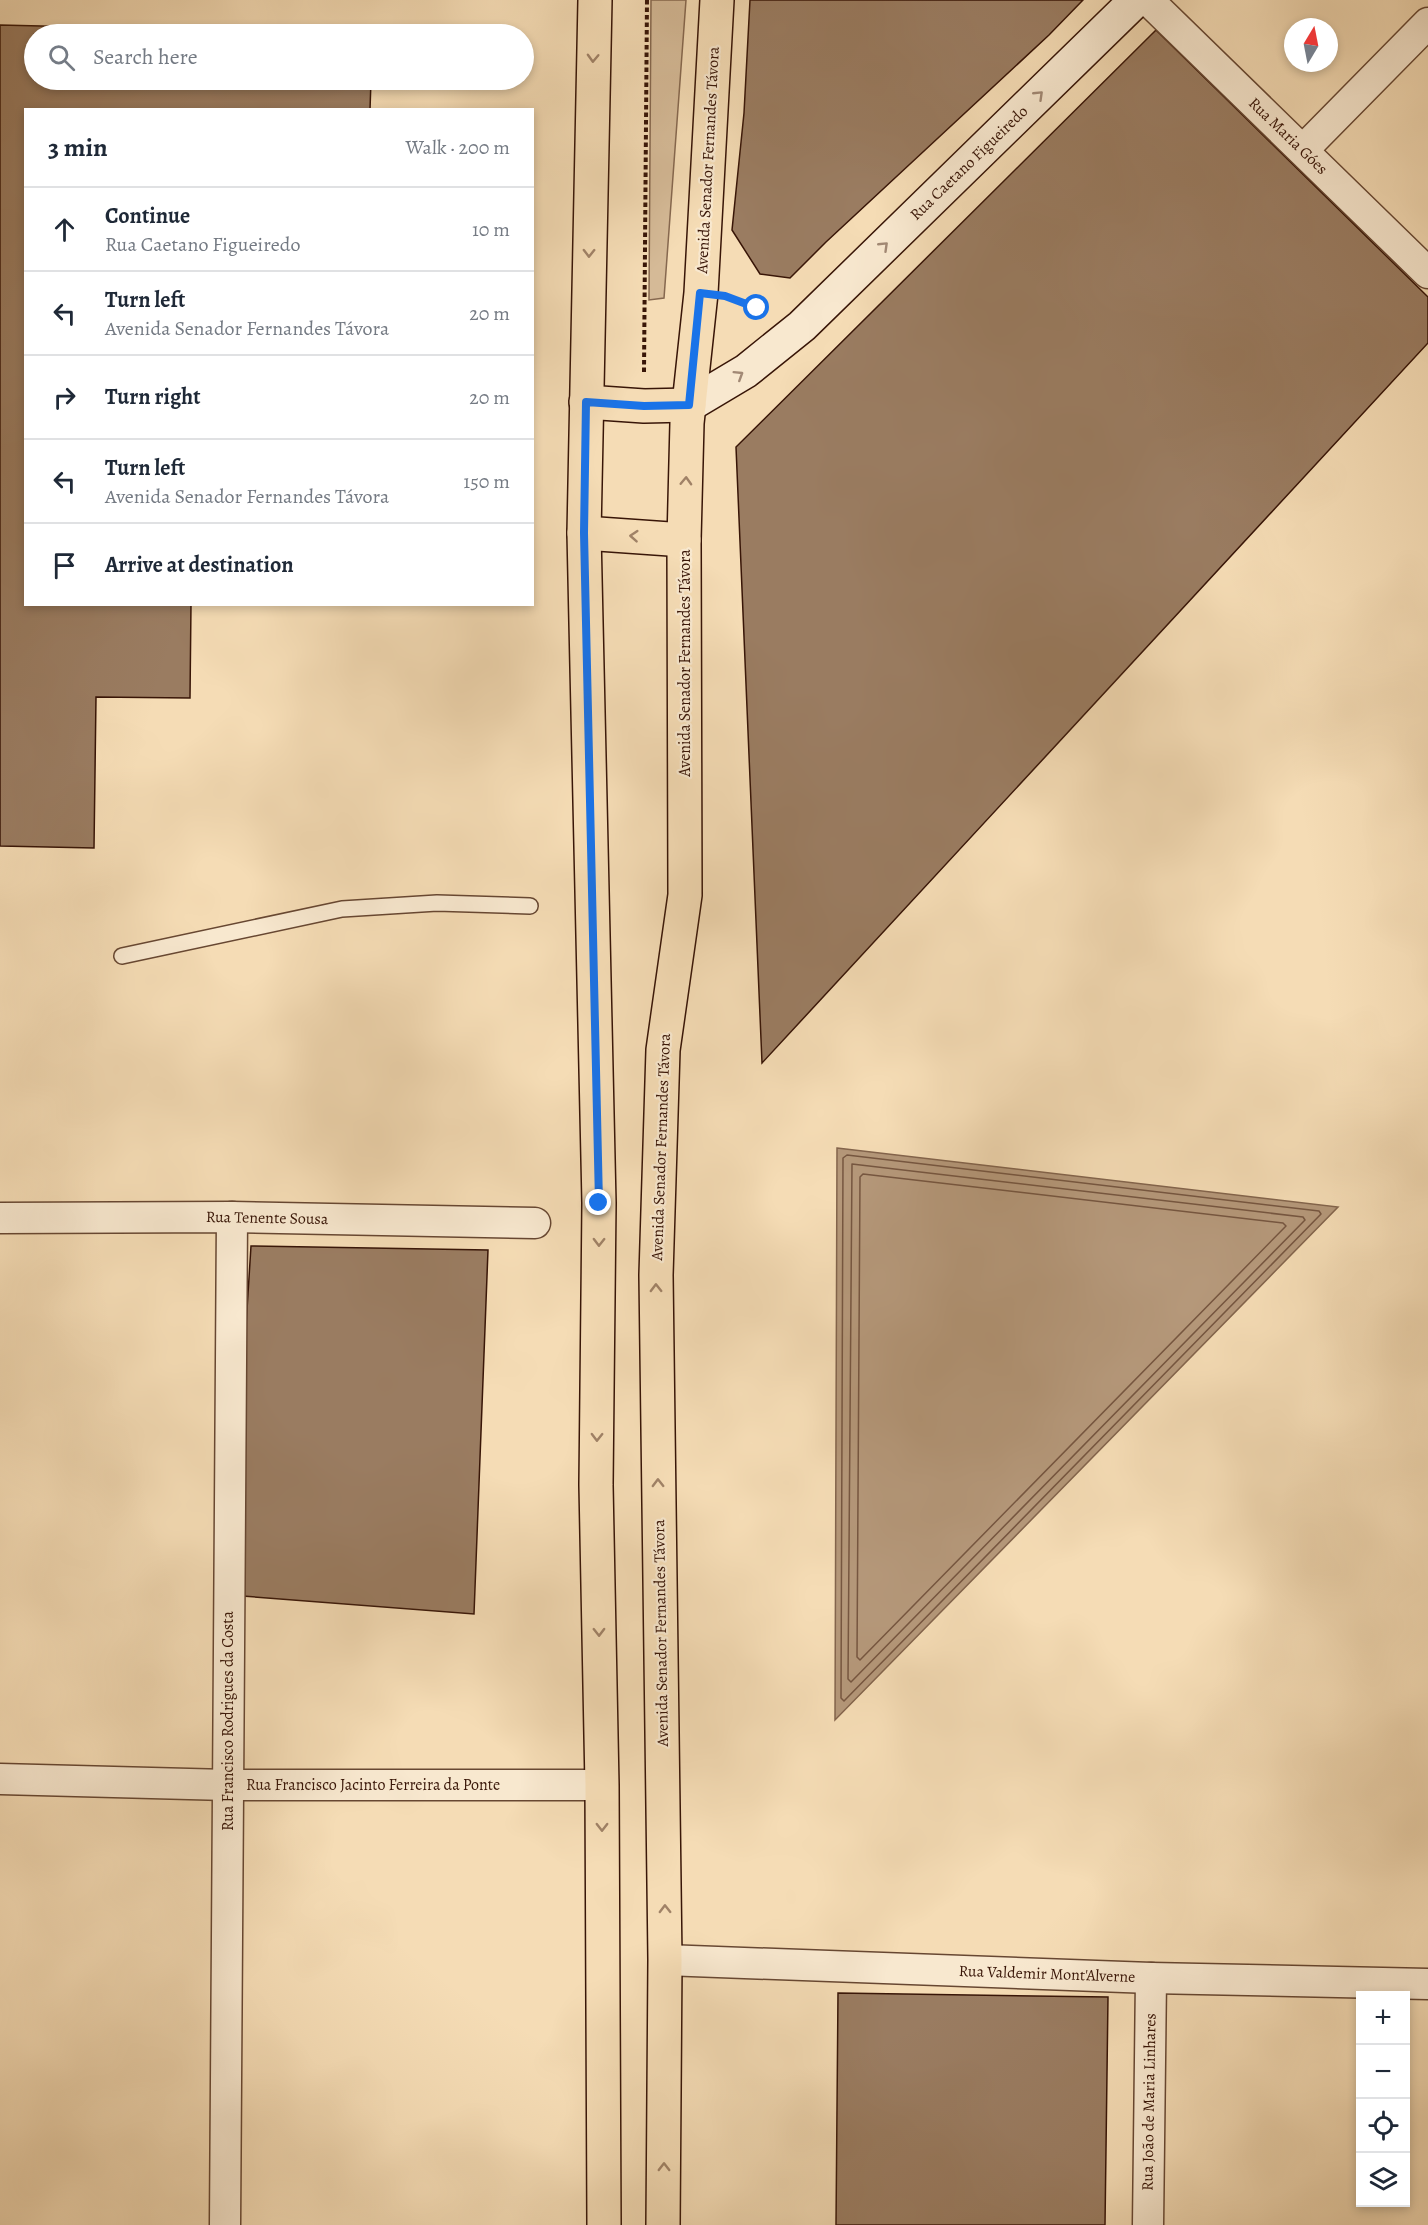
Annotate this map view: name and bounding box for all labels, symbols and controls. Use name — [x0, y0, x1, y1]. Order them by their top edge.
north arrow — [1284, 18, 1338, 72]
search box — [24, 24, 534, 90]
icon: search — [45, 41, 78, 74]
text: Search here — [93, 42, 198, 72]
street label: Avenida Senador Fernandes Távora — [691, 45, 725, 275]
one-way arrow — [587, 54, 600, 63]
one-way arrow — [1031, 91, 1042, 102]
street label: Rua Maria Góes — [1243, 92, 1333, 180]
street label: Rua Caetano Figueiredo — [905, 101, 1033, 225]
text: 3 min — [48, 130, 108, 165]
text: Walk · 200 m — [406, 134, 510, 161]
text: Continue — [105, 201, 190, 231]
icon: ahead — [48, 213, 81, 246]
text: 10 m — [472, 216, 510, 243]
text: Rua Caetano Figueiredo — [105, 231, 300, 258]
one-way arrow — [877, 242, 888, 253]
one-way arrow — [583, 249, 595, 258]
text: Turn left — [105, 285, 185, 315]
route start — [743, 294, 769, 320]
icon: left — [48, 297, 81, 330]
text: 20 m — [469, 300, 510, 327]
text: Avenida Senador Fernandes Távora — [105, 315, 389, 342]
one-way arrow — [733, 370, 743, 382]
icon: right — [48, 381, 81, 414]
text: Turn right — [105, 382, 201, 412]
text: 20 m — [469, 384, 510, 411]
text: Turn left — [105, 453, 185, 483]
icon: left — [48, 465, 81, 498]
text: 150 m — [463, 468, 510, 495]
one-way arrow — [679, 477, 692, 486]
text: Avenida Senador Fernandes Távora — [105, 483, 389, 510]
one-way arrow — [630, 530, 639, 543]
icon: arrive — [48, 549, 81, 582]
street label: Avenida Senador Fernandes Távora — [674, 549, 696, 778]
text: Arrive at destination — [105, 550, 294, 580]
street label: Avenida Senador Fernandes Távora — [646, 1032, 676, 1262]
route end — [585, 1189, 611, 1215]
street label: Rua Tenente Sousa — [206, 1206, 329, 1230]
one-way arrow — [593, 1238, 605, 1247]
one-way arrow — [650, 1283, 662, 1292]
one-way arrow — [591, 1433, 603, 1442]
one-way arrow — [652, 1478, 664, 1487]
street label: Avenida Senador Fernandes Távora — [648, 1519, 674, 1748]
street label: Rua Francisco Rodrigues da Costa — [217, 1610, 239, 1831]
one-way arrow — [593, 1628, 605, 1637]
street label: Rua Francisco Jacinto Ferreira da Ponte — [246, 1774, 500, 1796]
one-way arrow — [596, 1823, 608, 1832]
one-way arrow — [658, 1904, 671, 1913]
street label: Rua Valdemir Mont'Alverne — [958, 1960, 1136, 1988]
map controls — [1356, 1991, 1410, 2207]
button: + — [1356, 1991, 1410, 2045]
street label: Rua João de Maria Linhares — [1136, 2013, 1162, 2191]
button: − — [1356, 2045, 1410, 2099]
button: locate — [1356, 2099, 1410, 2153]
button: layers — [1356, 2153, 1410, 2207]
one-way arrow — [658, 2162, 670, 2171]

